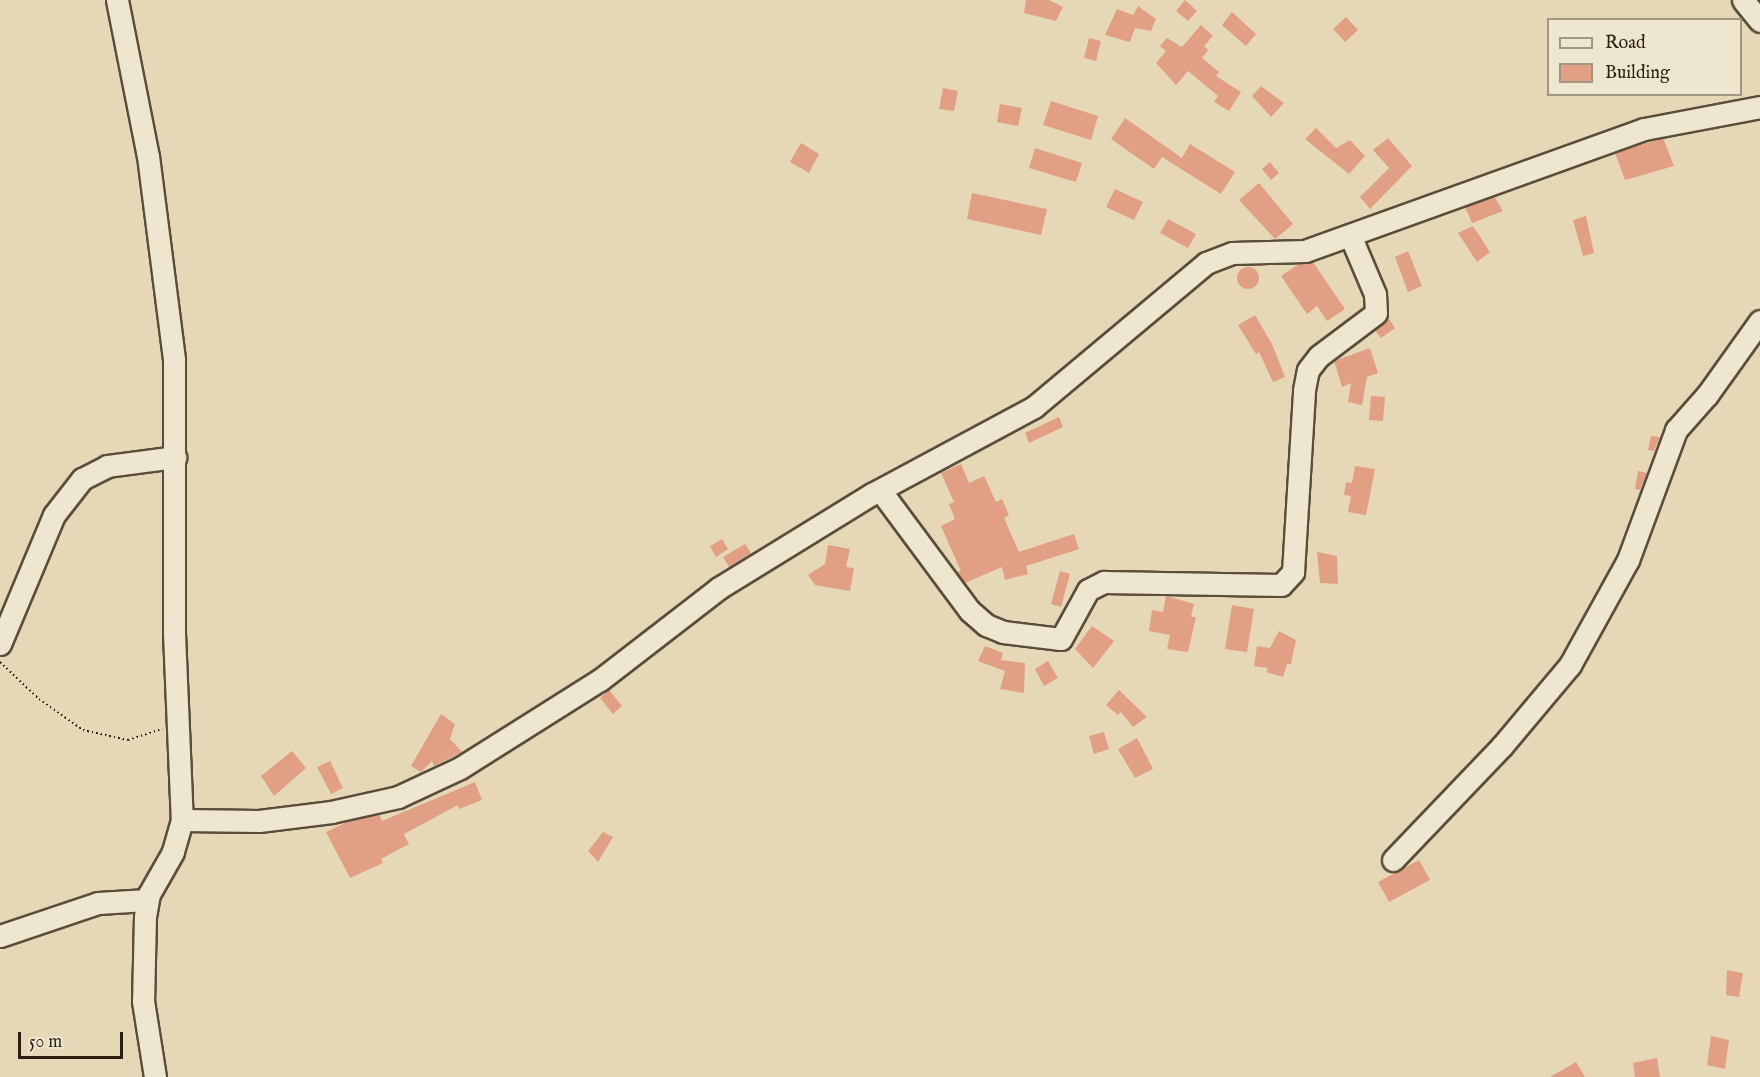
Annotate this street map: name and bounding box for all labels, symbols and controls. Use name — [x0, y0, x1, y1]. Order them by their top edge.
legend — [1547, 18, 1742, 96]
text: Road — [1605, 32, 1646, 55]
text: Building — [1605, 62, 1670, 85]
scale bar — [21, 1020, 126, 1058]
text: 50 m — [29, 1031, 62, 1054]

